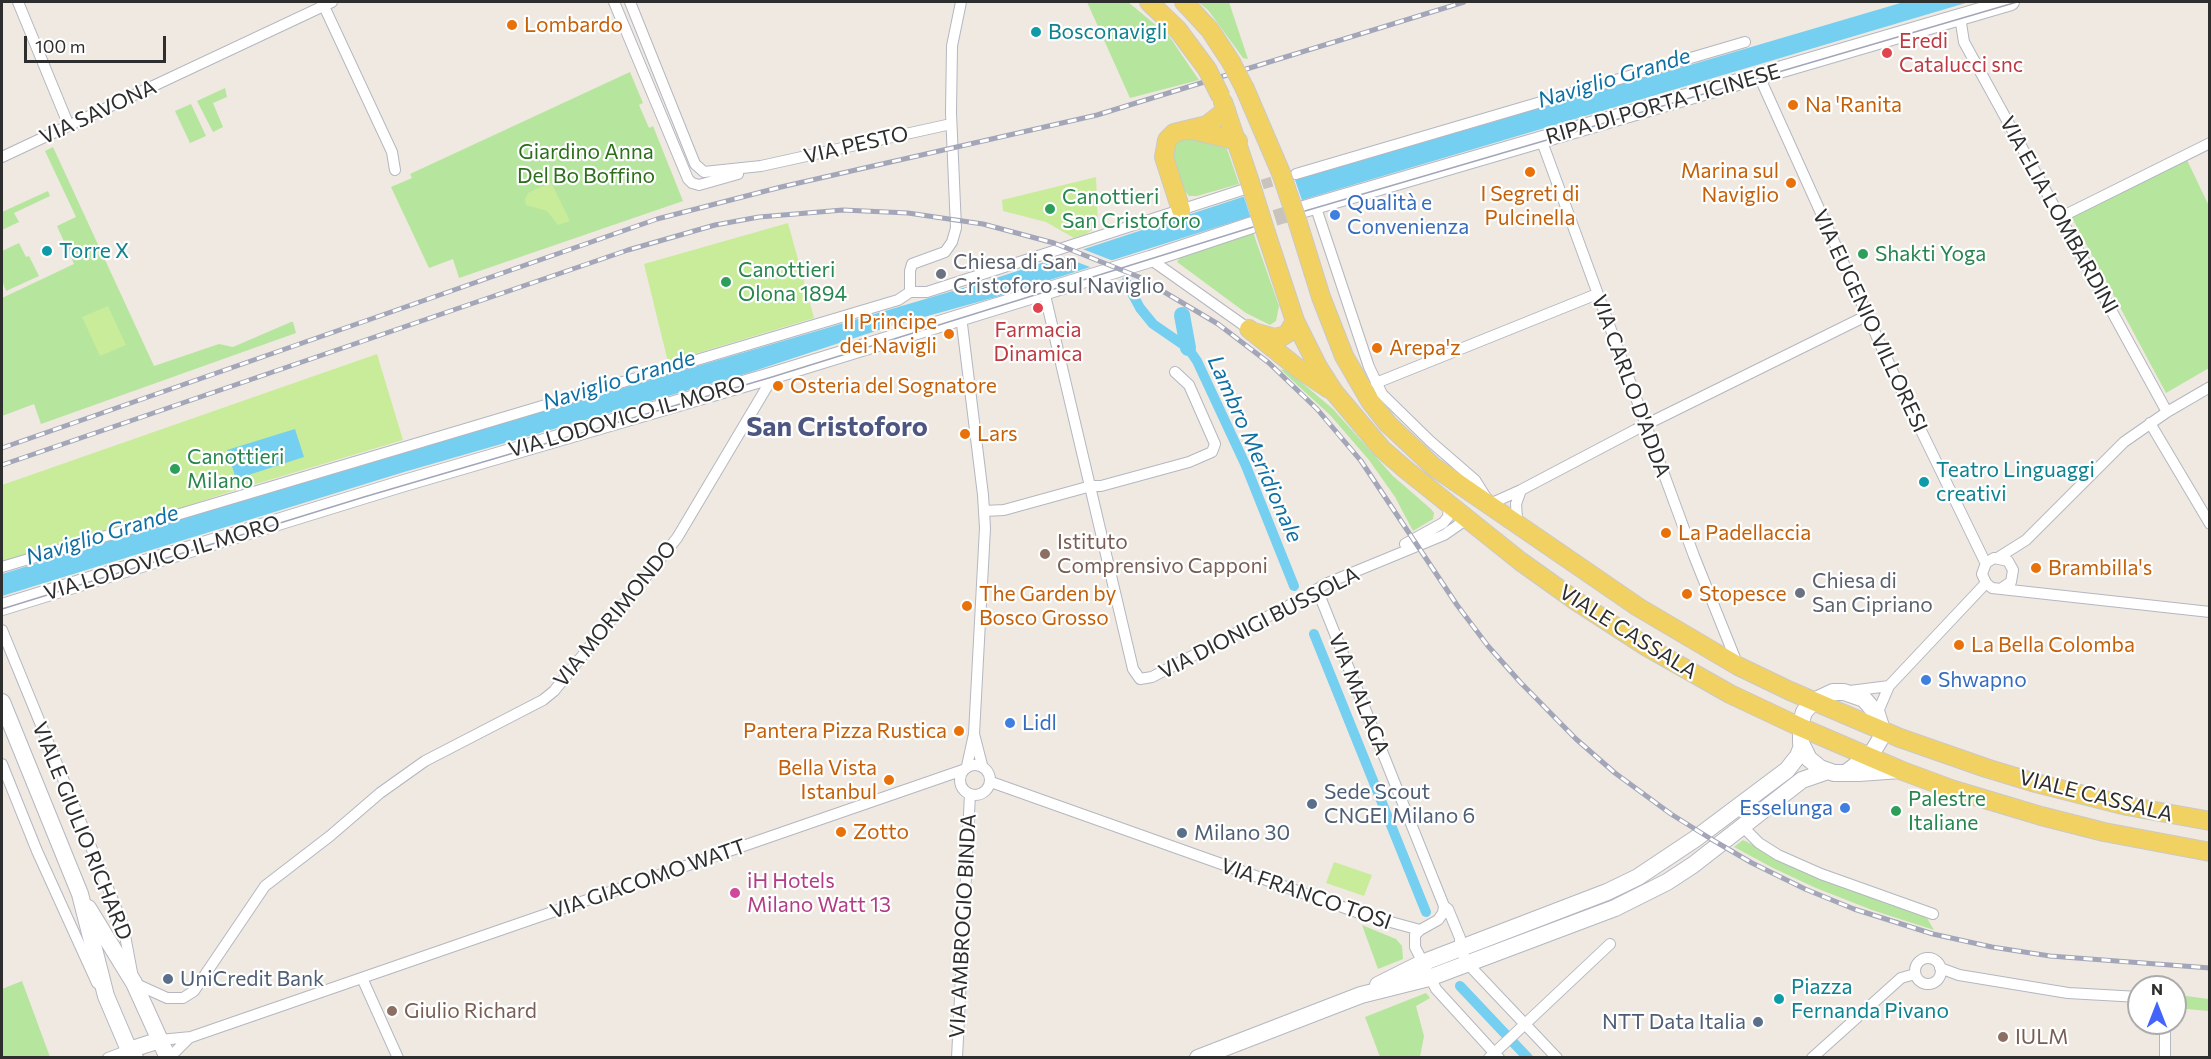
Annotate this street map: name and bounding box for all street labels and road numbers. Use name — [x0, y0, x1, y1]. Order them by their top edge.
street label: RIPA DI PORTA TICINESE — [1543, 58, 1783, 150]
street label: VIA SAVONA — [36, 74, 160, 150]
street label: VIA ELIA LOMBARDINI — [1994, 112, 2124, 318]
street label: VIA PESTO — [801, 121, 911, 169]
street label: VIA EUGENIO VILLORESI — [1807, 205, 1933, 437]
street label: VIA CARLO D'ADDA — [1586, 291, 1676, 481]
street label: VIA LODOVICO IL MORO — [506, 371, 748, 463]
street label: VIA LODOVICO IL MORO — [41, 510, 283, 606]
street label: VIA MORIMONDO — [548, 536, 682, 692]
street label: VIA DIONIGI BUSSOLA — [1155, 561, 1363, 685]
street label: VIALE CASSALA — [1554, 580, 1702, 684]
street label: VIA MALAGA — [1323, 629, 1395, 759]
street label: VIALE GIULIO RICHARD — [27, 718, 137, 944]
street label: VIALE CASSALA — [2016, 765, 2176, 827]
street label: VIA AMBROGIO BINDA — [945, 813, 981, 1039]
street label: VIA GIACOMO WATT — [547, 834, 749, 924]
street label: VIA FRANCO TOSI — [1217, 853, 1395, 935]

